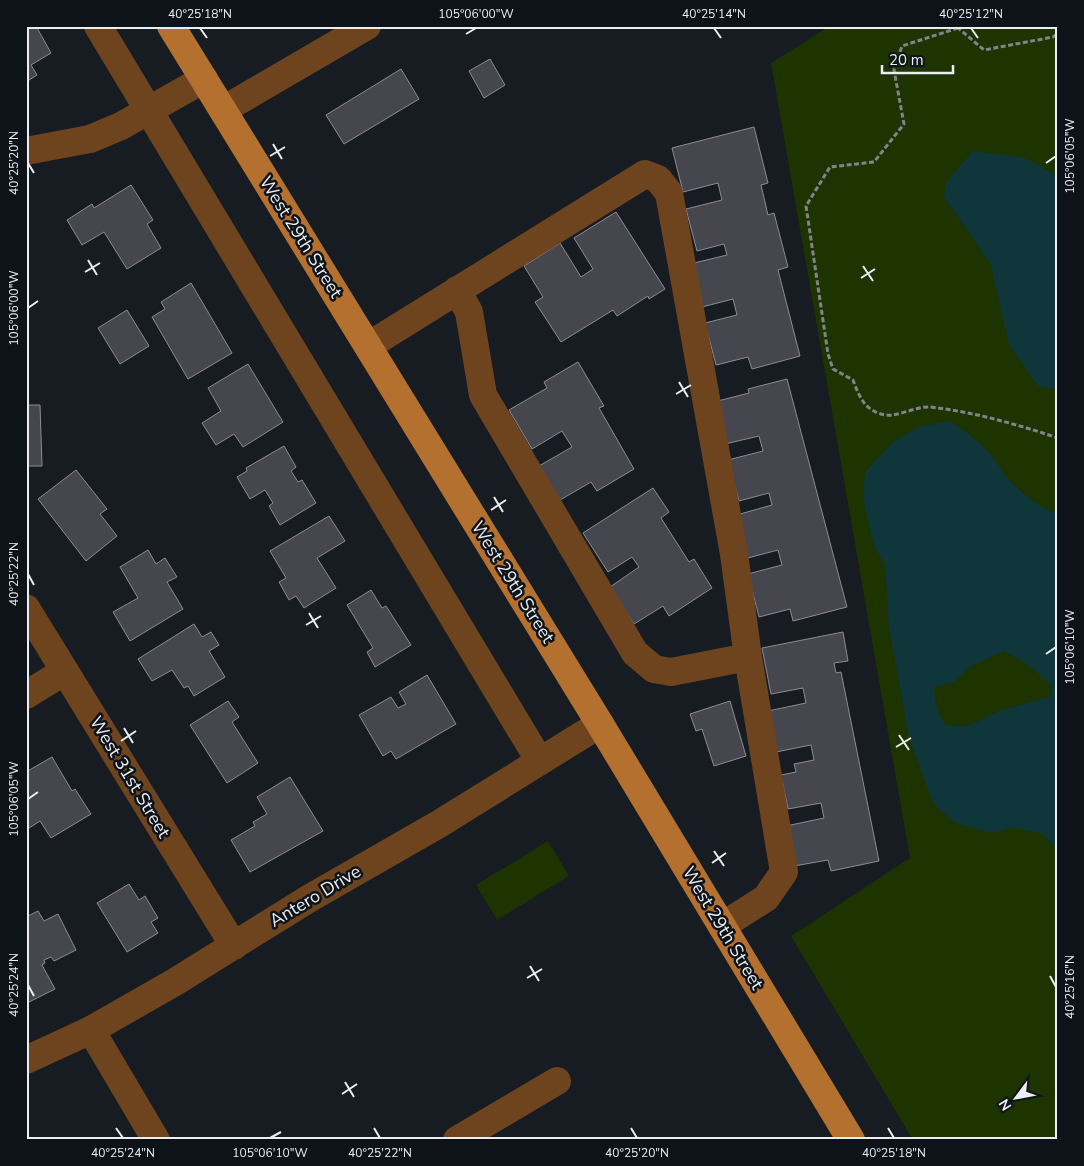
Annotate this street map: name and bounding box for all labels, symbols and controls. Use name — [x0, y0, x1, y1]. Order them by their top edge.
text: 40°25'18"N — [168, 6, 232, 22]
text: 105°06'00"W — [438, 6, 514, 22]
text: 40°25'14"N — [682, 6, 746, 22]
text: 40°25'12"N — [939, 6, 1003, 22]
scale bar — [882, 42, 953, 74]
text: 20 m — [889, 50, 924, 70]
text: 105°06'05"W — [1062, 118, 1078, 194]
text: 40°25'20"N — [6, 131, 22, 195]
street label: West 29th Street — [254, 171, 349, 303]
text: 105°06'00"W — [6, 270, 22, 346]
street label: West 29th Street — [466, 516, 561, 648]
text: 40°25'22"N — [6, 542, 22, 606]
text: 105°06'10"W — [1062, 609, 1078, 685]
street label: West 31st Street — [84, 712, 176, 843]
text: 105°06'05"W — [6, 761, 22, 837]
street label: Antero Drive — [265, 859, 365, 933]
street label: West 29th Street — [677, 862, 770, 995]
text: 40°25'24"N — [6, 953, 22, 1017]
text: 40°25'16"N — [1062, 955, 1078, 1019]
north arrow — [992, 1074, 1042, 1124]
text: N — [995, 1095, 1016, 1114]
text: 40°25'24"N — [91, 1145, 155, 1161]
text: 105°06'10"W — [232, 1145, 308, 1161]
text: 40°25'22"N — [348, 1145, 412, 1161]
text: 40°25'20"N — [605, 1145, 669, 1161]
text: 40°25'18"N — [862, 1145, 926, 1161]

